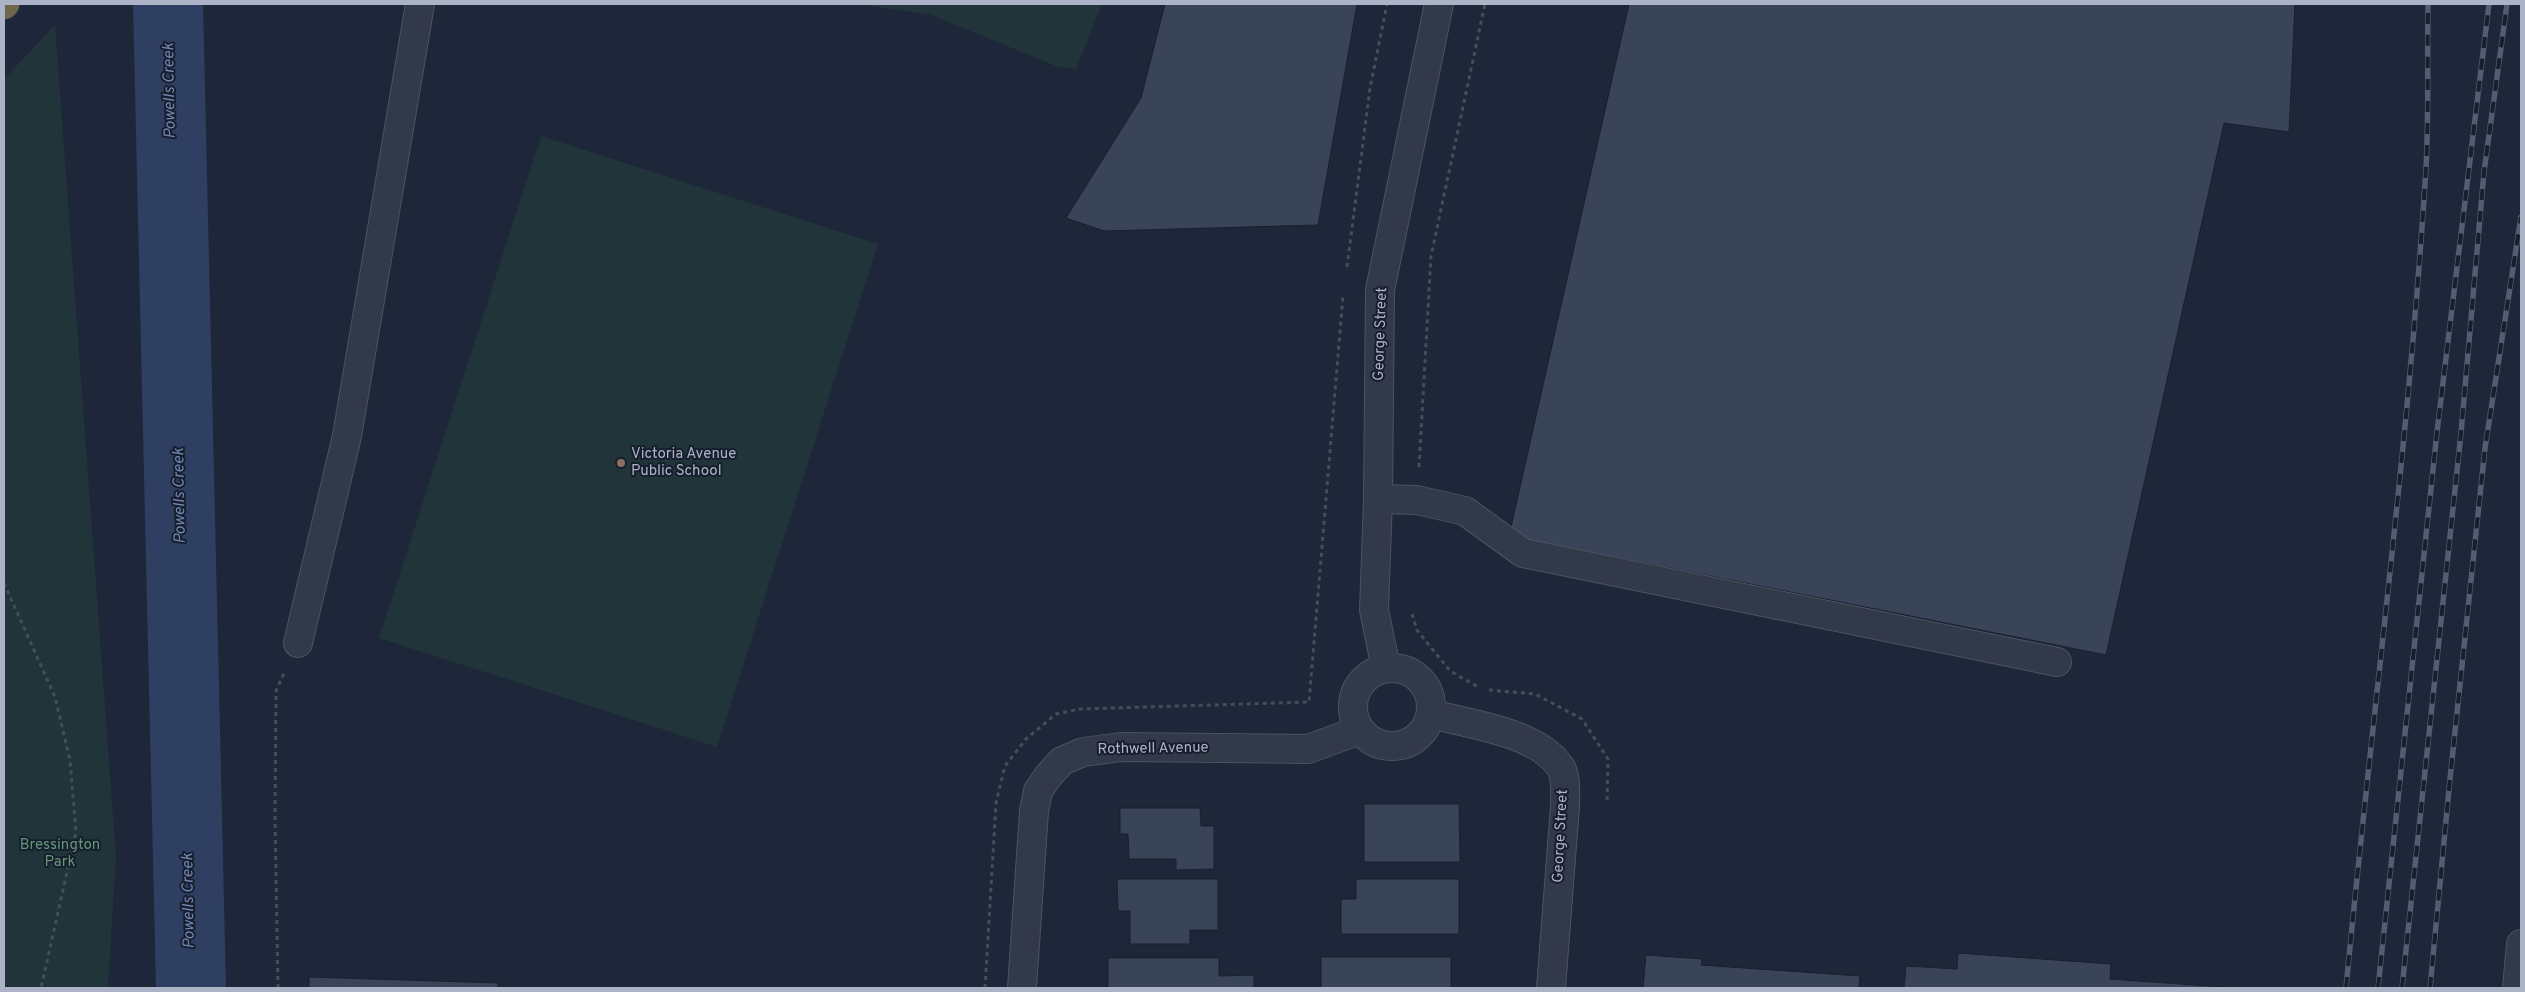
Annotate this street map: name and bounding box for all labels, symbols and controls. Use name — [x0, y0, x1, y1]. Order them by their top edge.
water label: Powells Creek — [159, 42, 181, 139]
street label: George Street — [1370, 287, 1392, 381]
place label: Victoria Avenue Public School — [631, 445, 736, 481]
water label: Powells Creek — [169, 447, 191, 544]
marker: Victoria Avenue Public School — [615, 457, 627, 469]
street label: Rothwell Avenue — [1097, 739, 1209, 759]
street label: George Street — [1549, 789, 1573, 883]
park label: Bressington Park — [20, 836, 100, 872]
water label: Powells Creek — [178, 852, 200, 949]

